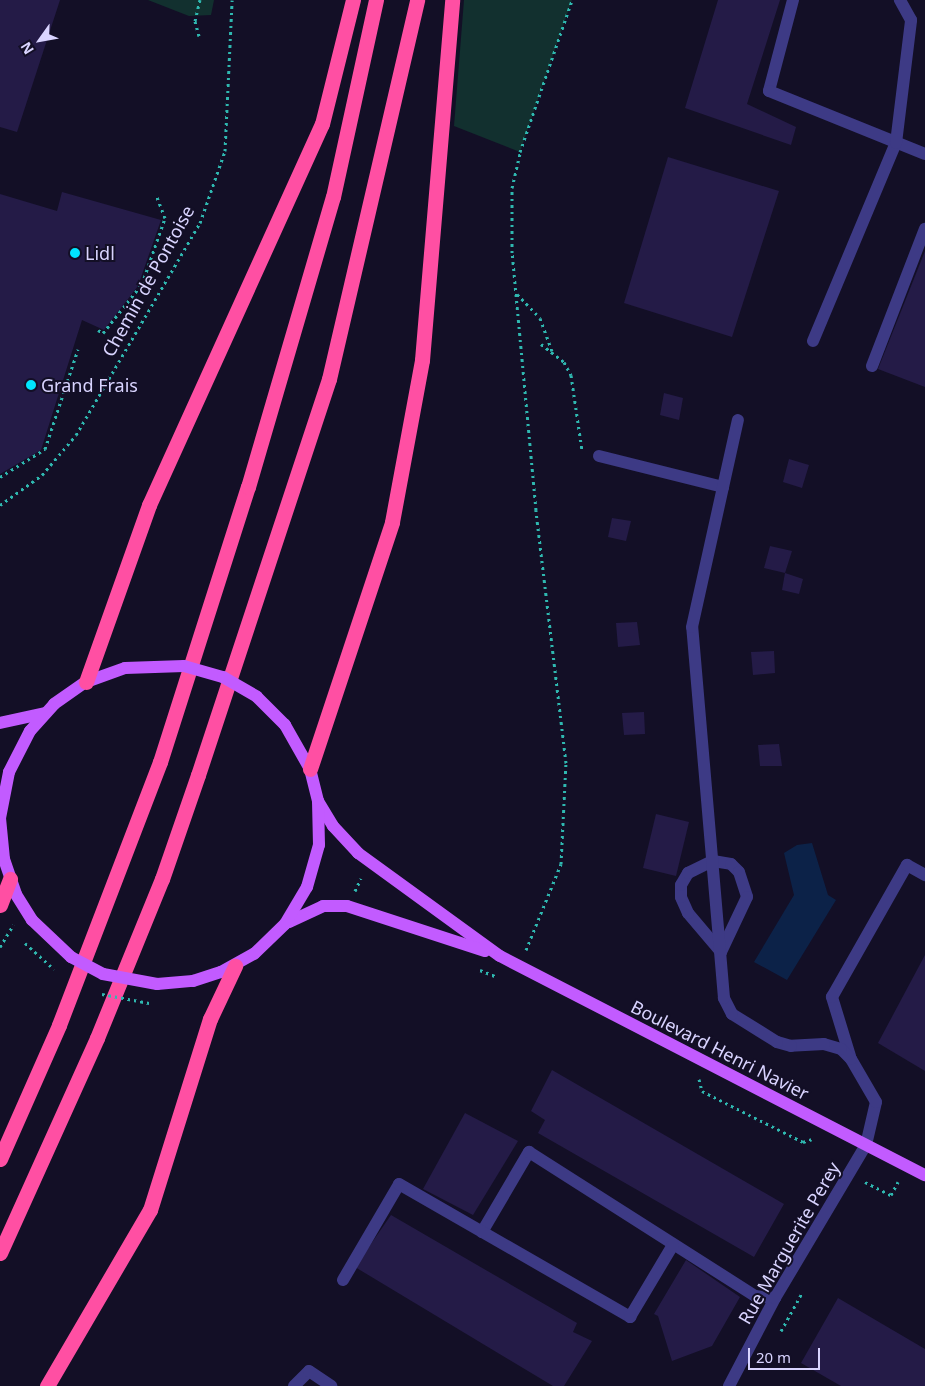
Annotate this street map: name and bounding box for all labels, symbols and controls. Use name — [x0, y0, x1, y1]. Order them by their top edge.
north arrow — [15, 15, 65, 65]
text: N — [16, 38, 38, 58]
street label: Chemin de Pontoise — [97, 202, 199, 360]
place label: Lidl — [85, 242, 115, 264]
marker: Lidl — [69, 247, 81, 259]
place label: Grand Frais — [41, 374, 138, 396]
marker: Grand Frais — [25, 379, 37, 391]
street label: Boulevard Henri Navier — [627, 996, 813, 1104]
street label: Rue Marguerite Perey — [734, 1158, 844, 1328]
scale bar — [750, 1338, 822, 1370]
text: 20 m — [756, 1347, 791, 1367]

